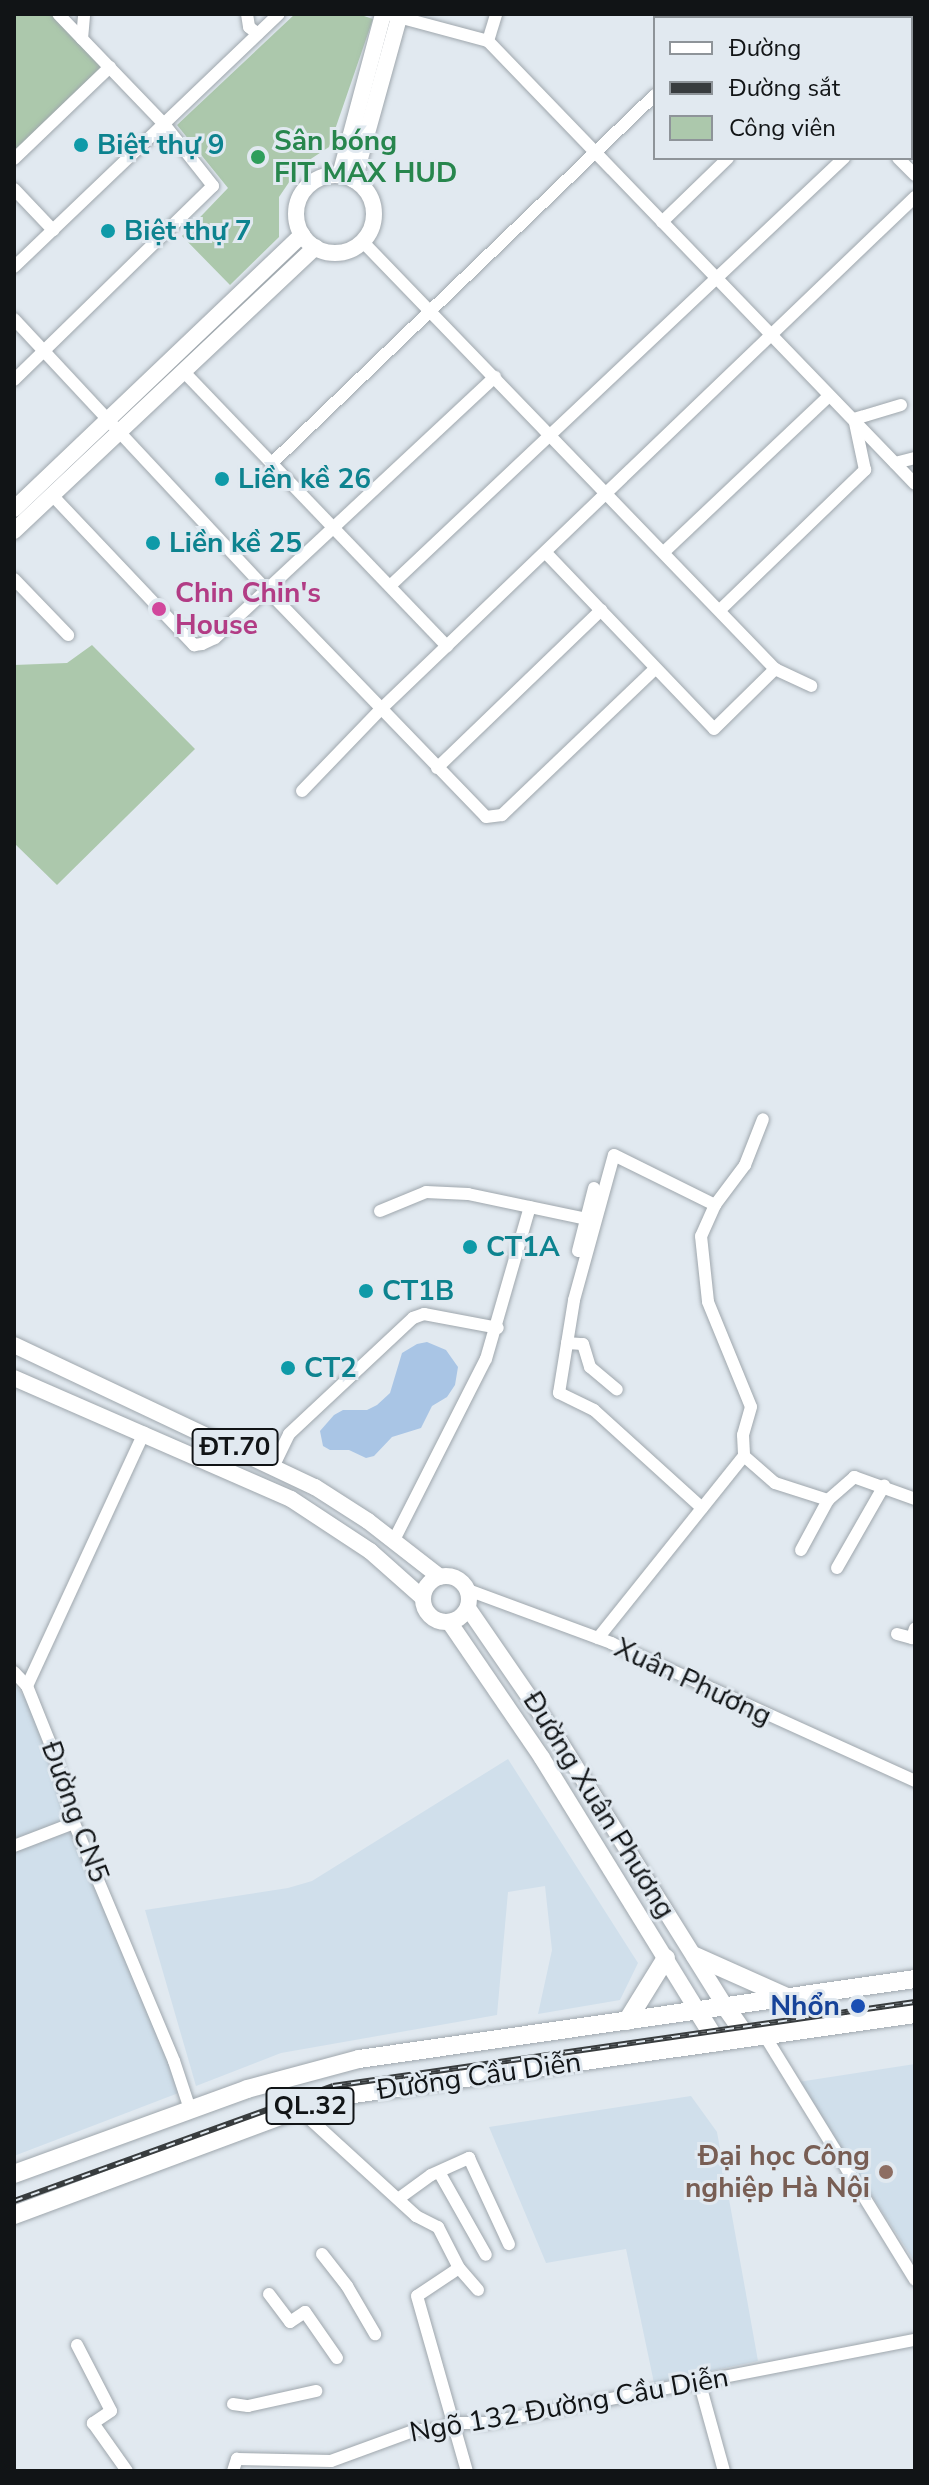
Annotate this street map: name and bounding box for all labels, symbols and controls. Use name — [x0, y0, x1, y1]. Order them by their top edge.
legend — [653, 16, 913, 160]
text: Đường — [729, 32, 801, 64]
text: Đường sắt — [729, 72, 840, 104]
text: Công viên — [729, 112, 836, 144]
place label: Sân bóng FIT MAX HUD — [274, 124, 457, 190]
place label: Biệt thự 9 — [97, 128, 225, 162]
marker: Biệt thự 9 — [72, 136, 90, 154]
marker: Sân bóng FIT MAX HUD — [249, 148, 267, 166]
place label: Biệt thự 7 — [124, 214, 252, 248]
marker: Biệt thự 7 — [99, 222, 117, 240]
place label: Liền kề 26 — [238, 462, 371, 496]
marker: Liền kề 26 — [213, 470, 231, 488]
place label: Liền kề 25 — [169, 526, 302, 560]
marker: Liền kề 25 — [144, 534, 162, 552]
place label: Chin Chin's House — [175, 576, 321, 642]
marker: Chin Chin's House — [150, 600, 168, 618]
place label: CT1A — [486, 1230, 560, 1264]
marker: CT1A — [461, 1238, 479, 1256]
place label: CT1B — [382, 1274, 454, 1308]
marker: CT1B — [357, 1282, 375, 1300]
place label: CT2 — [304, 1351, 357, 1385]
marker: CT2 — [279, 1359, 297, 1377]
road number: ĐT.70 — [191, 1425, 279, 1469]
street label: Xuân Phương — [609, 1631, 777, 1733]
street label: Đường Xuân Phương — [516, 1686, 682, 1924]
street label: Đường CN5 — [34, 1737, 116, 1887]
place label: Nhổn — [770, 1989, 840, 2023]
marker: Nhổn — [847, 1995, 869, 2017]
street label: Đường Cầu Diễn — [375, 2045, 583, 2107]
road number: QL.32 — [264, 2084, 356, 2128]
place label: Đại học Công nghiệp Hà Nội — [685, 2139, 870, 2205]
marker: Đại học Công nghiệp Hà Nội — [877, 2163, 895, 2181]
street label: Ngõ 132 Đường Cầu Diễn — [407, 2360, 731, 2450]

